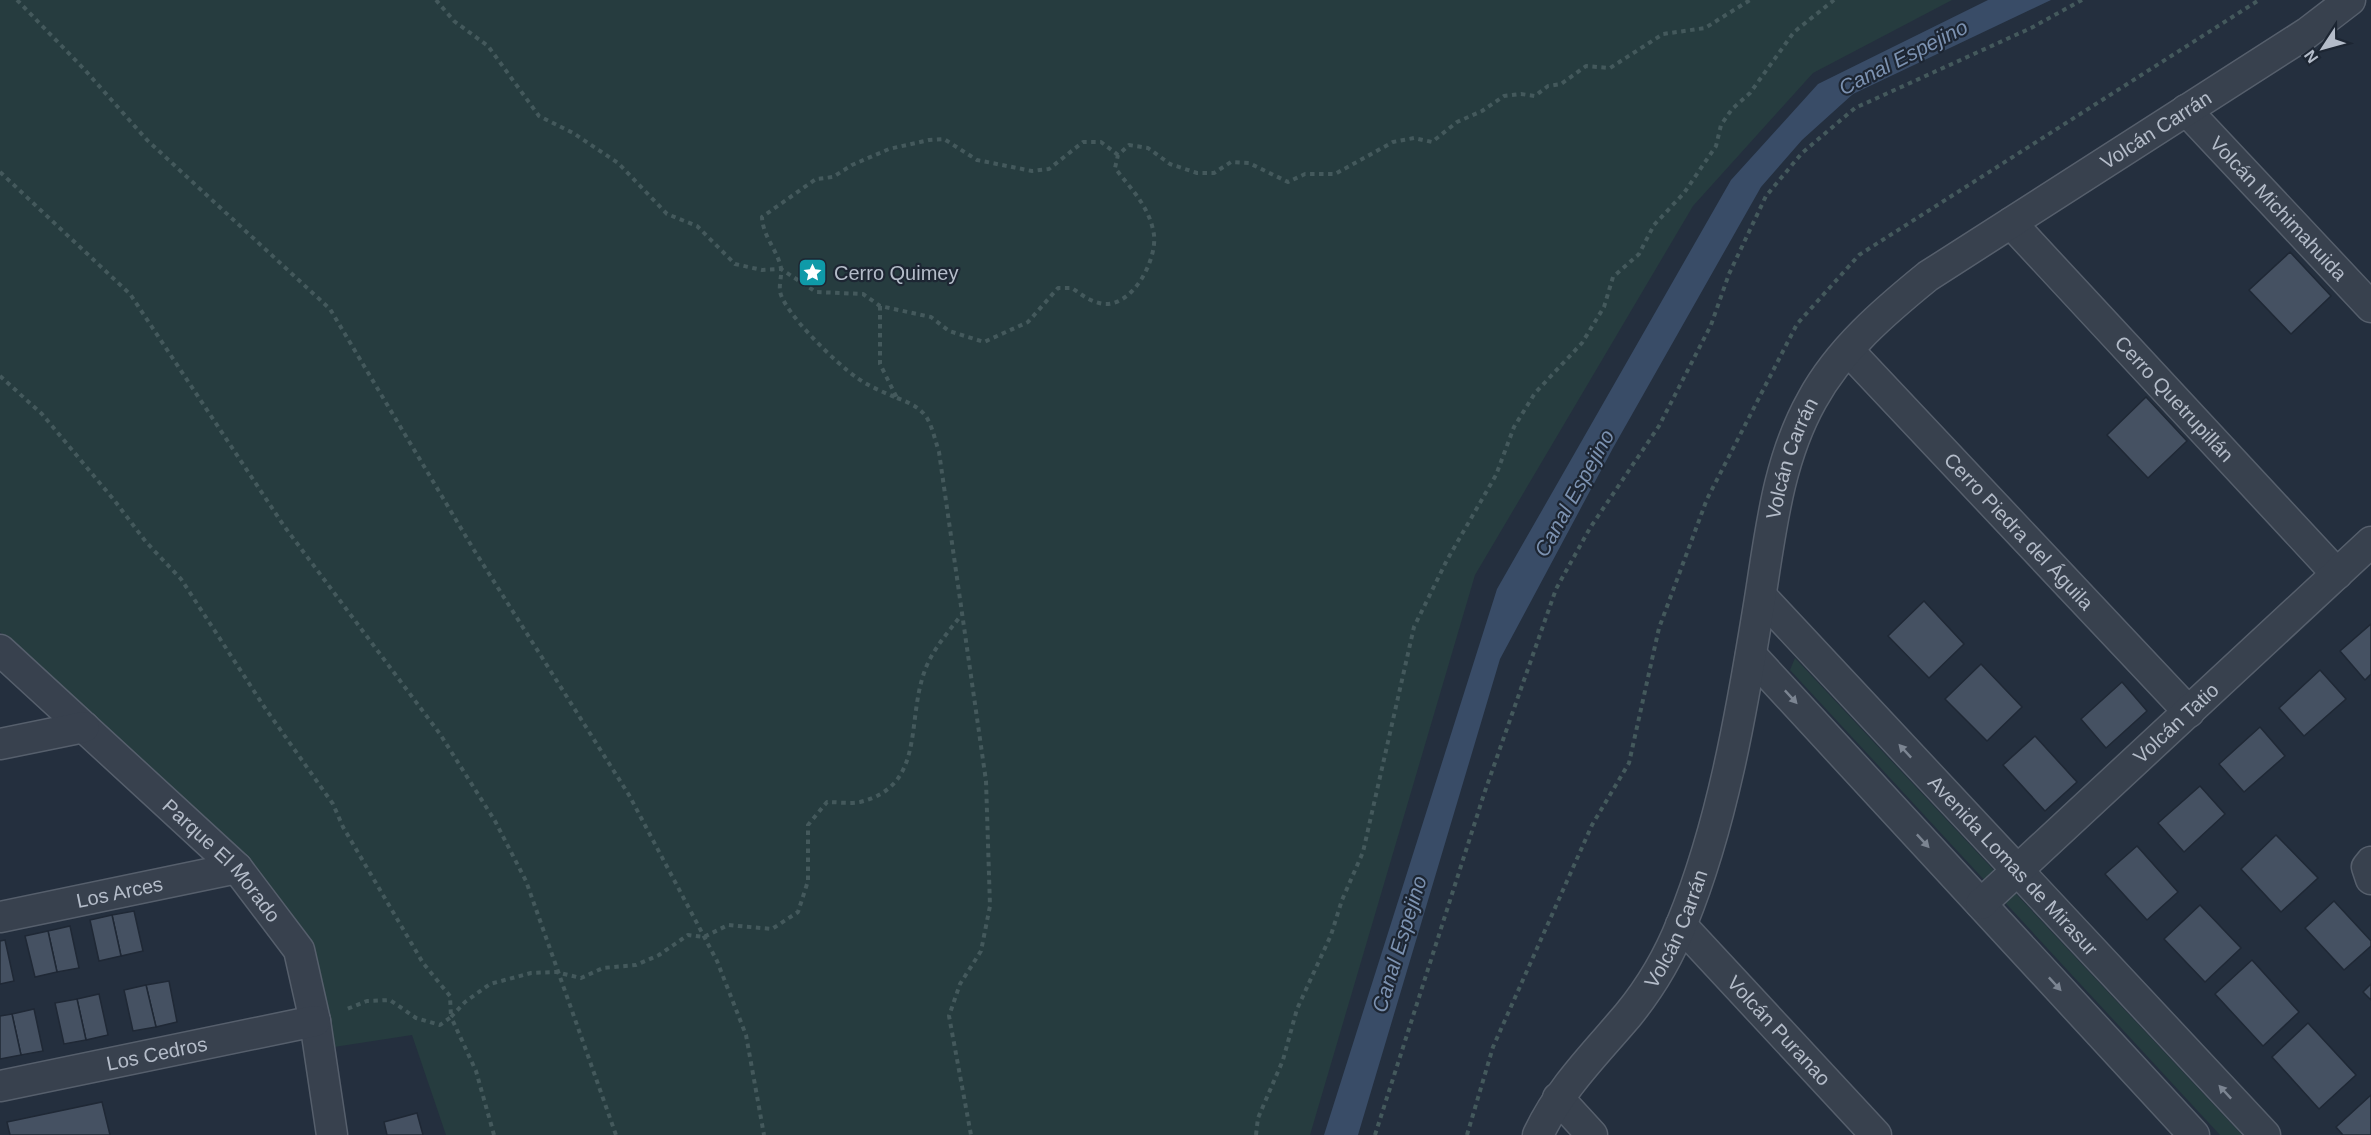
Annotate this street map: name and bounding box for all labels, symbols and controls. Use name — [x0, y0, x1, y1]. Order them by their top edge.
water label: Canal Espejino — [1835, 15, 1971, 99]
north arrow — [2293, 18, 2353, 78]
text: N — [2301, 47, 2322, 66]
street label: Volcán Carrán — [2097, 86, 2215, 173]
street label: Volcán Michimahuida — [2206, 132, 2352, 285]
place icon: Cerro Quimey — [797, 257, 829, 289]
place label: Cerro Quimey — [834, 262, 958, 284]
street label: Cerro Quetrupillán — [2111, 331, 2238, 466]
street label: Volcán Carrán — [1762, 394, 1822, 521]
water label: Canal Espejino — [1530, 425, 1618, 560]
street label: Cerro Piedra del Águila — [1940, 448, 2098, 615]
street label: Volcán Tatio — [2129, 678, 2223, 768]
one-way arrow — [1784, 690, 1798, 705]
one-way arrow — [1898, 743, 1912, 758]
street label: Avenida Lomas de Mirasur — [1924, 771, 2102, 960]
street label: Parque El Morado — [158, 794, 285, 926]
one-way arrow — [1916, 833, 1930, 848]
street label: Volcán Carrán — [1640, 867, 1712, 992]
street label: Los Arces — [74, 873, 165, 912]
water label: Canal Espejino — [1367, 873, 1431, 1015]
street label: Volcán Puranao — [1723, 971, 1835, 1090]
one-way arrow — [2048, 976, 2061, 991]
street label: Los Cedros — [104, 1033, 209, 1075]
one-way arrow — [2218, 1085, 2232, 1100]

